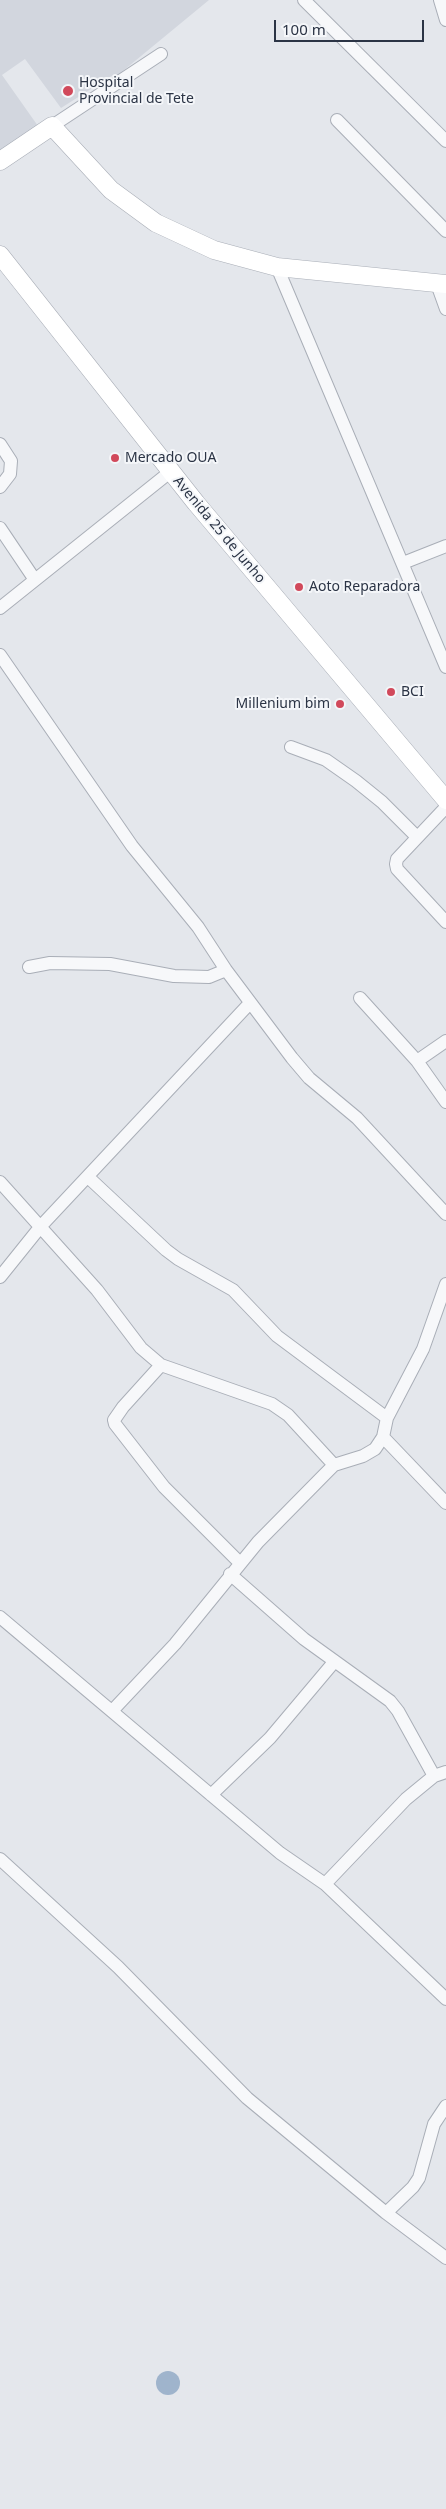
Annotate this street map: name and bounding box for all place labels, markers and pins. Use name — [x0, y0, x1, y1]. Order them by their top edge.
place label: Hospital Provincial de Tete — [79, 75, 194, 108]
marker: Hospital Provincial de Tete — [61, 84, 75, 98]
place label: Mercado OUA — [125, 450, 216, 466]
marker: Mercado OUA — [109, 452, 121, 464]
place label: Aoto Reparadora — [309, 579, 420, 595]
marker: Aoto Reparadora — [293, 581, 305, 593]
place label: BCI — [401, 684, 424, 700]
marker: BCI — [385, 686, 397, 698]
place label: Millenium bim — [236, 696, 330, 712]
marker: Millenium bim — [334, 698, 346, 710]

